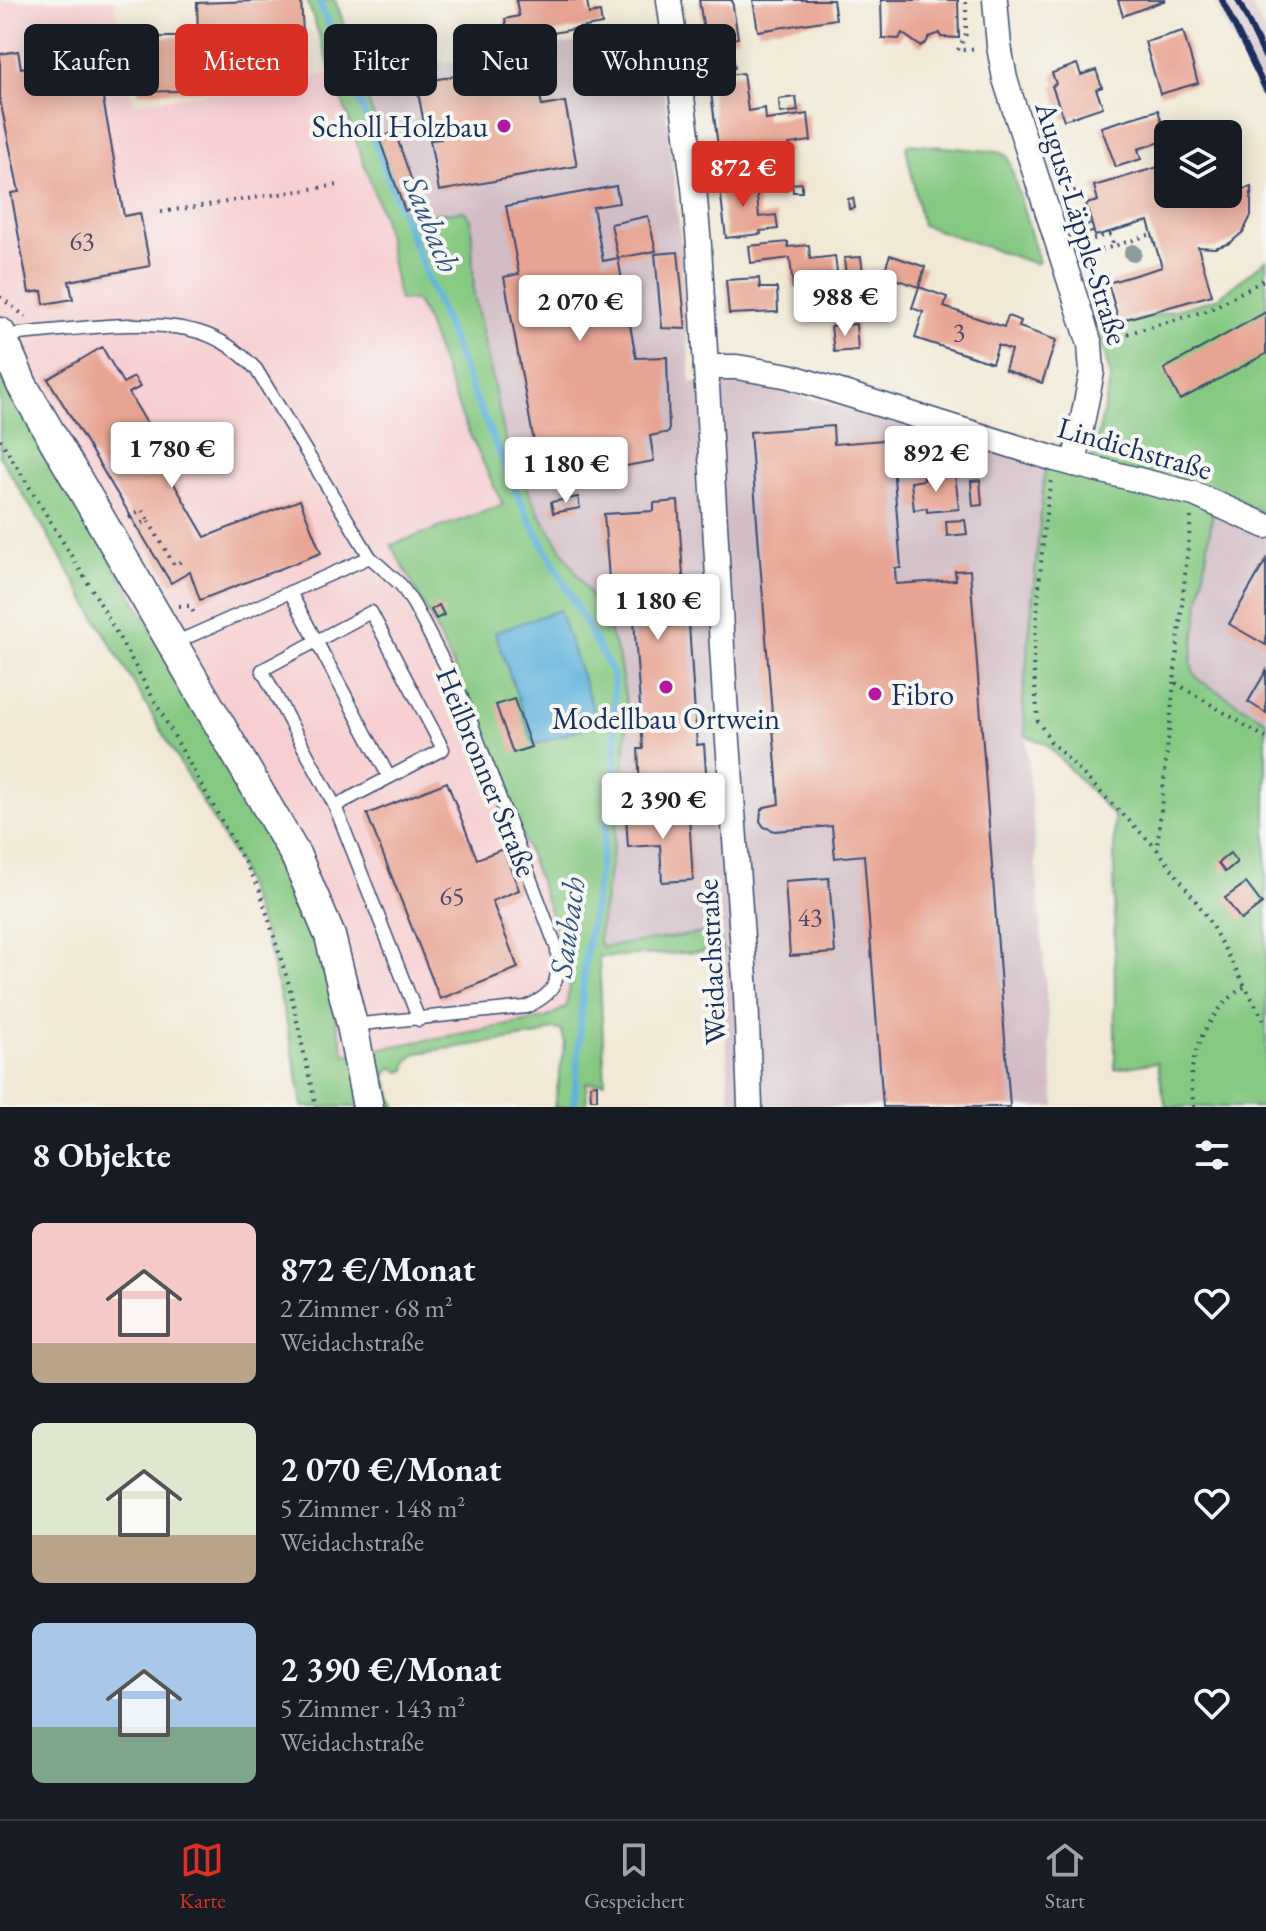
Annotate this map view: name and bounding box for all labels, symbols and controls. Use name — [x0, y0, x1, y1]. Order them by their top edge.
chip: Kaufen — [24, 24, 159, 96]
chip: Mieten — [175, 24, 308, 96]
chip: Filter — [324, 24, 437, 96]
chip: Neu — [453, 24, 557, 96]
chip: Wohnung — [573, 24, 736, 96]
street label: August-Läpple-Straße — [1026, 96, 1138, 349]
place label: Scholl Holzbau — [312, 107, 488, 146]
marker: Scholl Holzbau — [495, 117, 513, 135]
map controls — [1154, 120, 1242, 208]
button: layers — [1154, 120, 1242, 208]
pin: 872 € — [687, 141, 799, 209]
text: 872 € — [710, 150, 776, 184]
water label: Saubach — [393, 168, 470, 279]
house number: 63 — [70, 224, 94, 258]
pin: 988 € — [789, 270, 901, 338]
pin: 2 070 € — [506, 275, 654, 343]
text: 988 € — [812, 279, 878, 313]
text: 2 070 € — [537, 284, 623, 318]
house number: 3 — [953, 315, 965, 349]
street label: Lindichstraße — [1053, 407, 1217, 489]
pin: 1 780 € — [98, 422, 246, 490]
pin: 892 € — [880, 426, 992, 494]
text: 1 780 € — [129, 431, 215, 465]
text: 892 € — [903, 435, 969, 469]
pin: 1 180 € — [492, 437, 640, 505]
text: 1 180 € — [523, 446, 609, 480]
pin: 1 180 € — [584, 574, 732, 642]
text: 1 180 € — [615, 583, 701, 617]
street label: Heilbronner Straße — [427, 662, 547, 882]
place label: Fibro — [891, 675, 954, 714]
marker: Modellbau Ortwein — [657, 678, 675, 696]
marker: Fibro — [866, 685, 884, 703]
place label: Modellbau Ortwein — [552, 699, 780, 738]
pin: 2 390 € — [589, 773, 737, 841]
text: 2 390 € — [620, 782, 706, 816]
water label: Saubach — [539, 874, 595, 981]
street label: Weidachstraße — [687, 878, 735, 1046]
house number: 65 — [440, 879, 464, 913]
house number: 43 — [798, 900, 822, 934]
text: 8 Objekte — [32, 1133, 171, 1177]
icon: filters — [1190, 1133, 1234, 1177]
text: 872 €/Monat — [280, 1247, 475, 1291]
icon: home — [96, 1255, 192, 1351]
icon: heart — [1190, 1281, 1234, 1325]
text: 2 Zimmer · 68 m² — [280, 1291, 453, 1325]
text: Weidachstraße — [280, 1325, 424, 1359]
text: 2 070 €/Monat — [280, 1447, 501, 1491]
icon: home — [96, 1455, 192, 1551]
icon: heart — [1190, 1481, 1234, 1525]
text: 5 Zimmer · 148 m² — [280, 1491, 465, 1525]
text: Weidachstraße — [280, 1525, 424, 1559]
text: 2 390 €/Monat — [280, 1647, 501, 1691]
icon: home — [96, 1655, 192, 1751]
icon: heart — [1190, 1681, 1234, 1725]
text: 5 Zimmer · 143 m² — [280, 1691, 465, 1725]
text: Weidachstraße — [280, 1725, 424, 1759]
tab: Karte — [179, 1838, 226, 1915]
tab: Gespeichert — [584, 1838, 684, 1915]
tab: Start — [1043, 1838, 1087, 1915]

